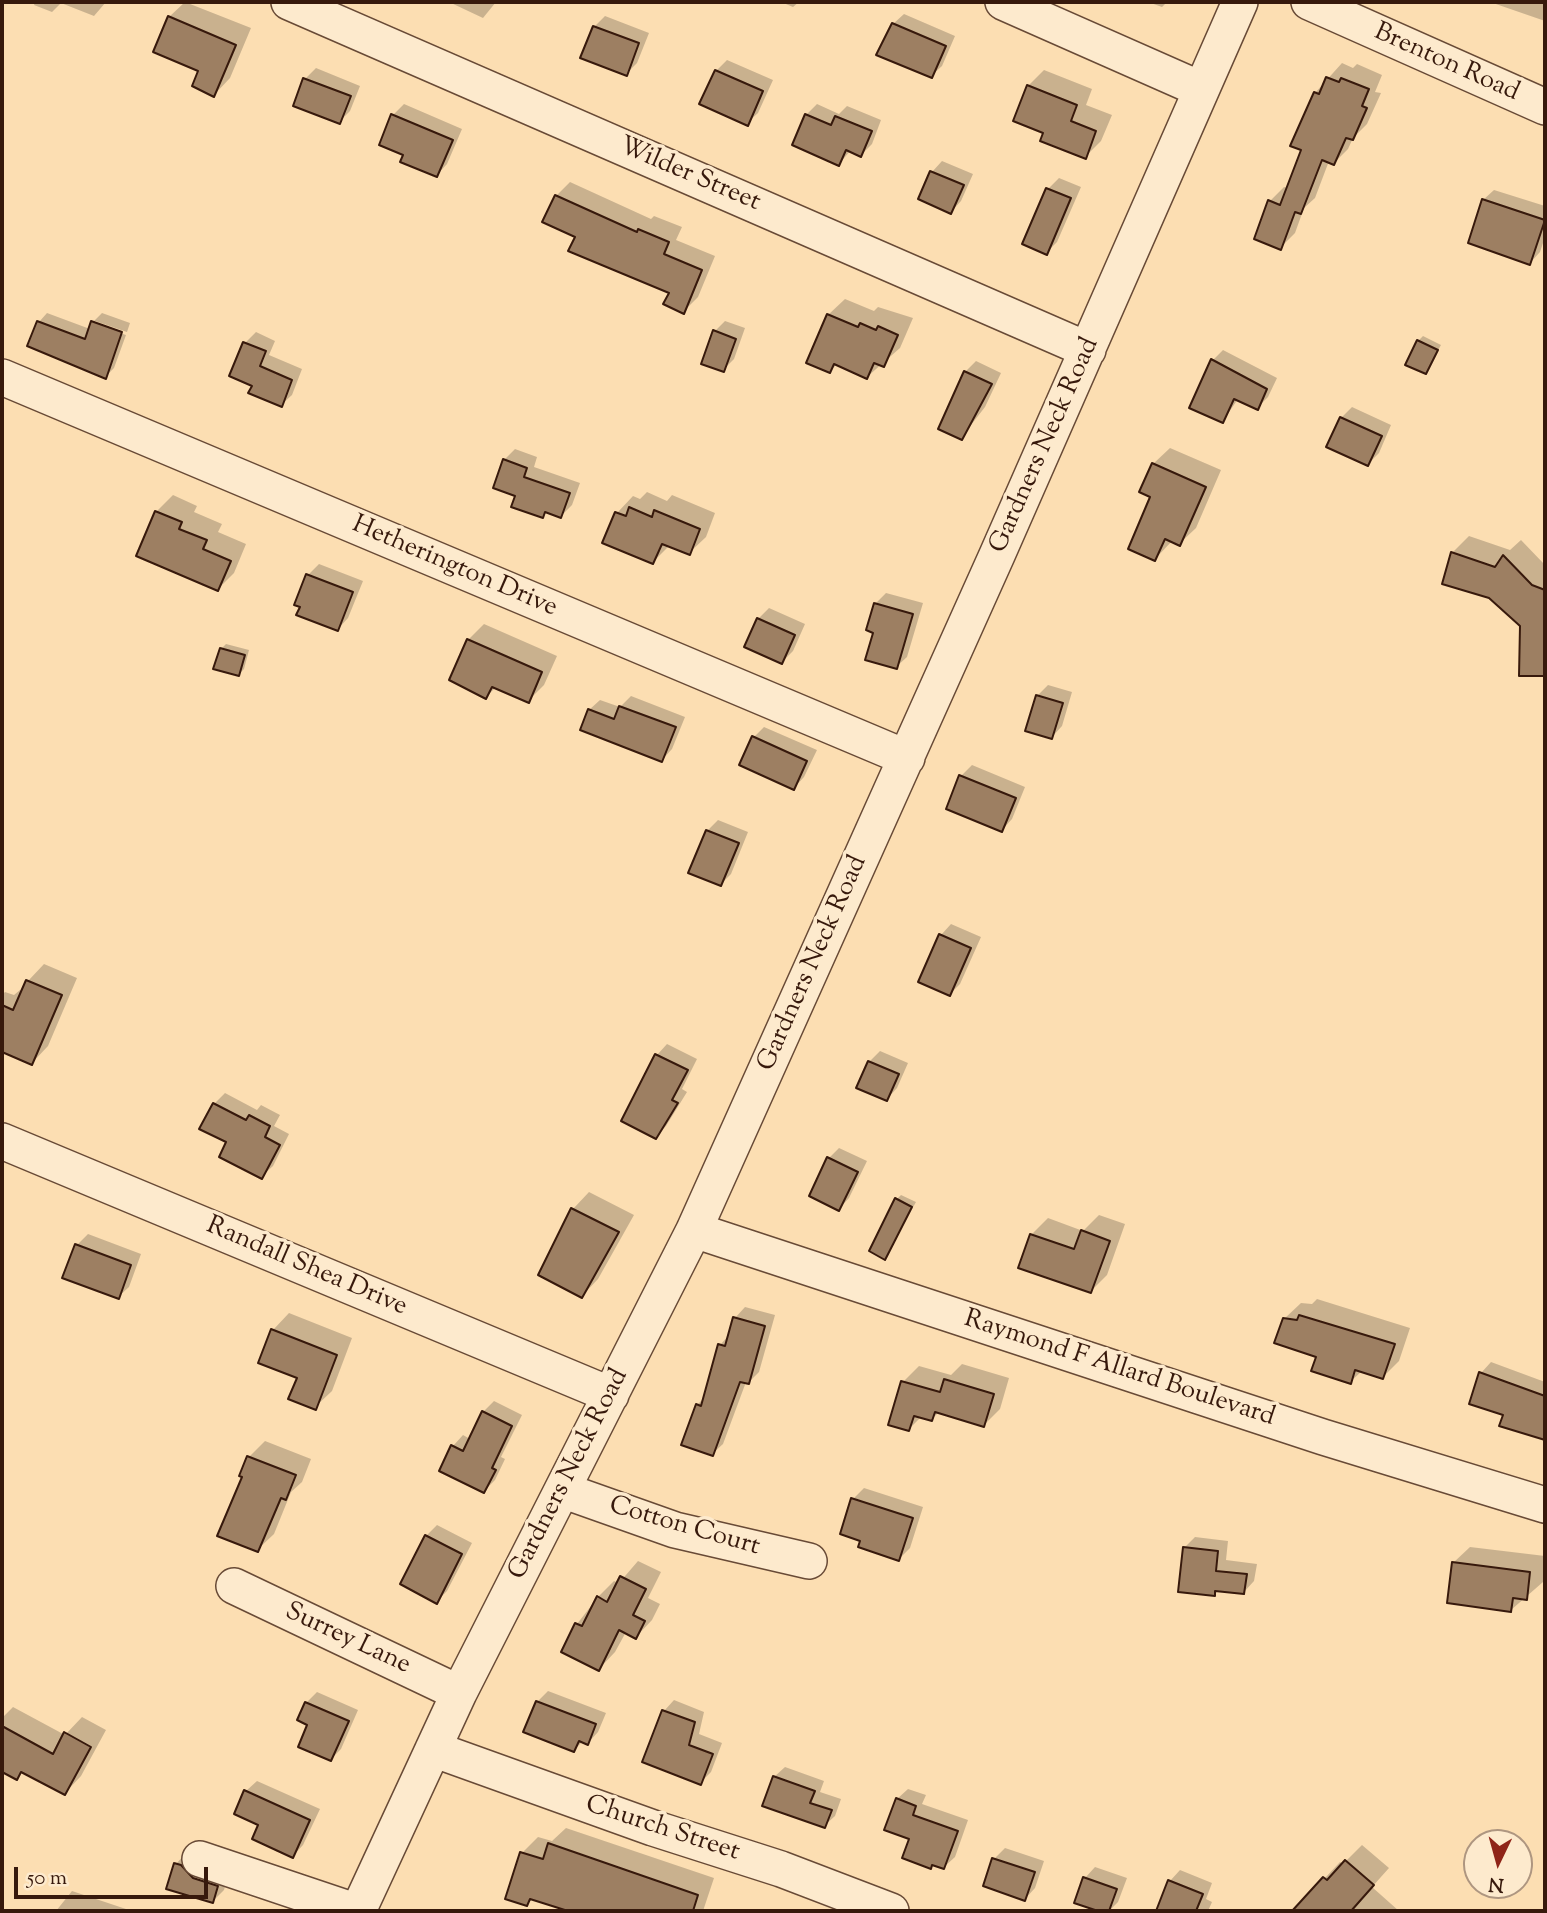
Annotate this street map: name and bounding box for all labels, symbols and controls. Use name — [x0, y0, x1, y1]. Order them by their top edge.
street label: Brenton Road — [1368, 18, 1524, 110]
street label: Wilder Street — [614, 132, 764, 220]
street label: Gardners Neck Road — [984, 334, 1108, 558]
street label: Hetherington Drive — [347, 511, 561, 625]
street label: Gardners Neck Road — [752, 852, 876, 1076]
street label: Randall Shea Drive — [201, 1212, 411, 1324]
street label: Raymond F Allard Boulevard — [960, 1305, 1278, 1435]
street label: Gardners Neck Road — [503, 1364, 637, 1586]
street label: Cotton Court — [605, 1492, 763, 1564]
street label: Surrey Lane — [279, 1597, 415, 1683]
street label: Church Street — [581, 1790, 743, 1870]
north arrow — [1463, 1829, 1533, 1899]
scale bar — [18, 1854, 212, 1898]
text: 50 m — [27, 1864, 67, 1894]
text: N — [1488, 1869, 1505, 1898]

